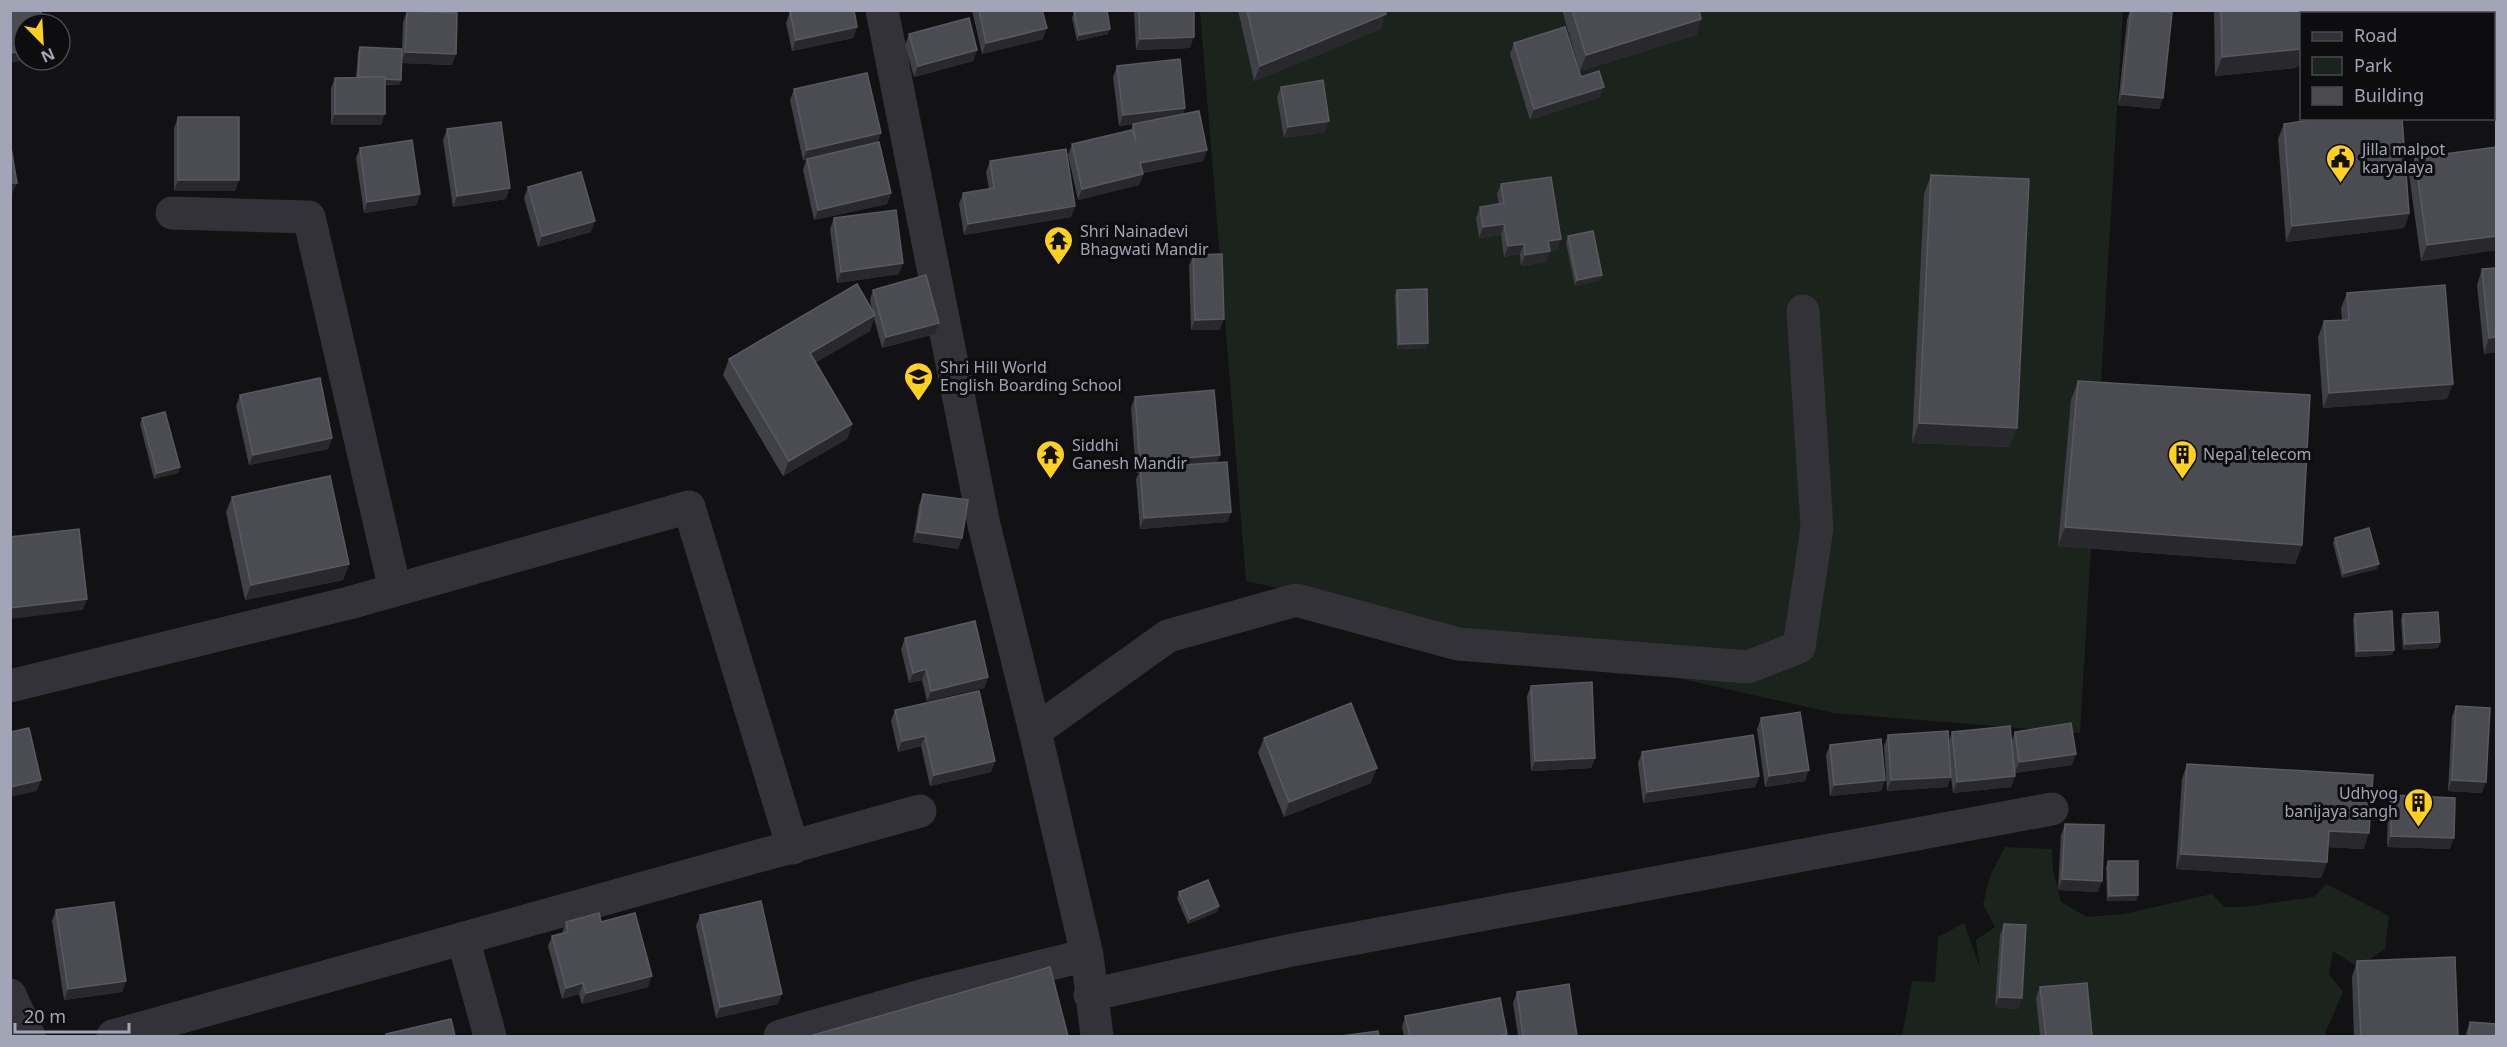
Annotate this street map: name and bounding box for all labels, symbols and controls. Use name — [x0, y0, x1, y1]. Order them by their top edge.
north arrow — [12, 12, 72, 72]
legend — [2300, 12, 2495, 120]
text: Road — [2354, 23, 2397, 47]
text: N — [38, 43, 59, 68]
text: Park — [2354, 53, 2392, 77]
text: Building — [2354, 83, 2424, 107]
place label: Jilla malpot karyalaya — [2360, 138, 2445, 178]
public building icon: Jilla malpot karyalaya — [2325, 142, 2357, 184]
place label: Shri Nainadevi Bhagwati Mandir — [1080, 220, 1209, 260]
temple icon: Shri Nainadevi Bhagwati Mandir — [1043, 224, 1075, 266]
place label: Shri Hill World English Boarding School — [940, 356, 1122, 396]
school or university icon: Shri Hill World English Boarding School — [903, 360, 935, 402]
place label: Siddhi Ganesh Mandir — [1072, 434, 1188, 474]
temple icon: Siddhi Ganesh Mandir — [1035, 438, 1067, 480]
building icon: Nepal telecom — [2166, 438, 2198, 480]
place label: Nepal telecom — [2203, 443, 2312, 465]
place label: Udhyog banijaya sangh — [2285, 782, 2398, 822]
building icon: Udhyog banijaya sangh — [2403, 786, 2435, 828]
scale bar — [15, 996, 129, 1034]
text: 20 m — [24, 1004, 66, 1028]

